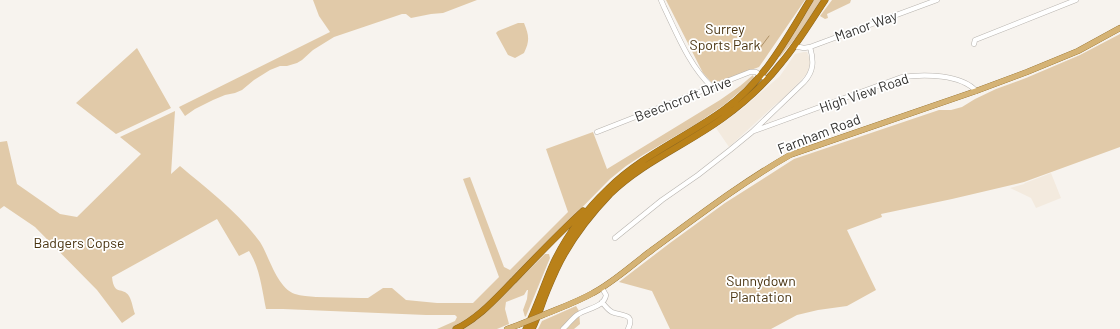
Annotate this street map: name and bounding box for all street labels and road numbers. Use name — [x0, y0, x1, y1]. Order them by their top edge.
street label: Manor Way — [832, 6, 900, 45]
street label: High View Road — [817, 69, 911, 116]
street label: Beechcroft Drive — [632, 72, 734, 125]
street label: Farnham Road — [775, 110, 863, 157]

